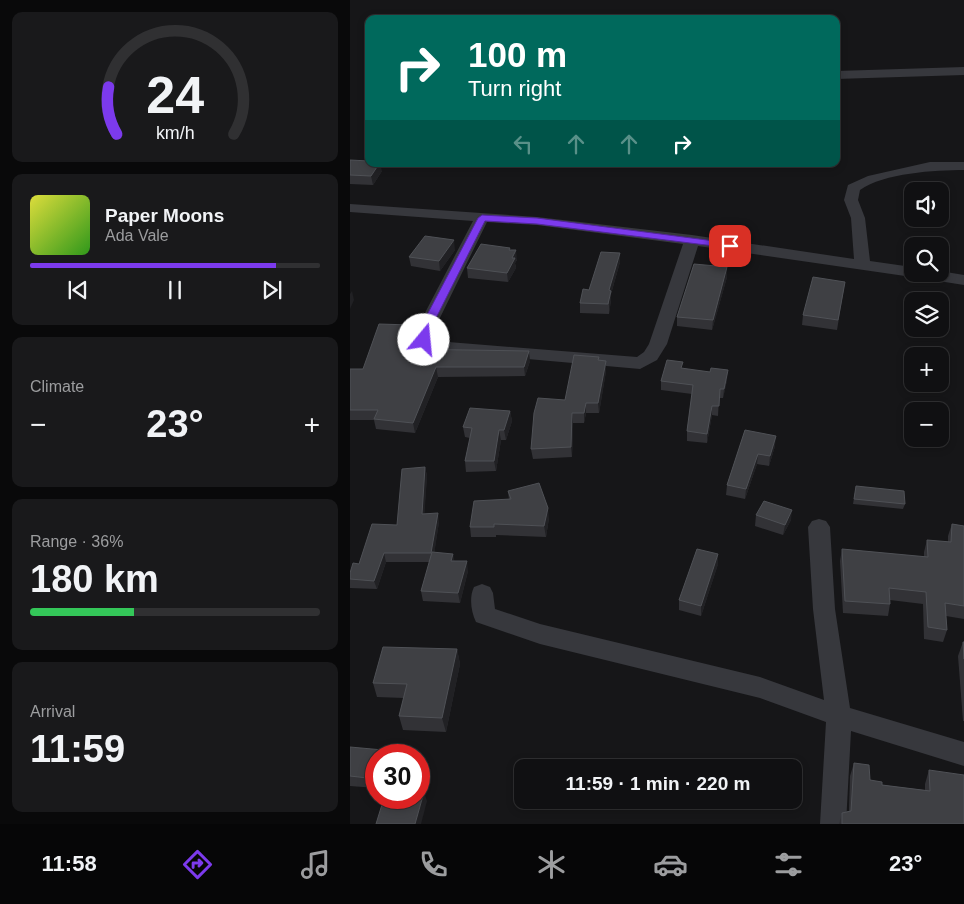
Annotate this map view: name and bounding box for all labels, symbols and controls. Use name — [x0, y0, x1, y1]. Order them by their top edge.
icon: right — [385, 35, 450, 100]
text: 100 m — [468, 35, 567, 74]
text: 24 — [146, 66, 204, 124]
text: Turn right — [468, 76, 561, 101]
text: km/h — [156, 123, 194, 143]
icon: left — [509, 130, 537, 158]
icon: ahead — [562, 130, 590, 158]
icon: ahead — [615, 130, 643, 158]
icon: right — [668, 130, 696, 158]
map controls — [904, 182, 949, 447]
button: sound — [904, 182, 949, 227]
text: Paper Moons — [105, 205, 224, 226]
pin — [709, 225, 751, 267]
text: Ada Vale — [105, 227, 169, 244]
icon: arrive — [716, 232, 744, 260]
button: search — [904, 237, 949, 282]
icon: previous — [64, 276, 92, 304]
icon: pause — [161, 276, 189, 304]
icon: next — [258, 276, 286, 304]
button: layers — [904, 292, 949, 337]
position arrow — [397, 313, 449, 365]
button: + — [904, 347, 949, 392]
text: Climate — [30, 378, 84, 395]
button: − — [904, 402, 949, 447]
text: 23° — [146, 403, 204, 445]
text: − — [30, 409, 46, 440]
text: + — [304, 409, 320, 440]
text: Range · 36% — [30, 533, 123, 550]
text: 180 km — [30, 558, 159, 600]
text: Arrival — [30, 703, 75, 720]
text: 11:59 — [30, 728, 125, 770]
speed limit sign: 30 — [365, 744, 430, 809]
text: 11:59 · 1 min · 220 m — [566, 773, 750, 794]
icon: directions — [180, 847, 215, 882]
icon: music — [298, 847, 333, 882]
icon: phone — [416, 847, 451, 882]
icon: climate — [534, 847, 569, 882]
icon: car — [653, 847, 688, 882]
icon: filters — [771, 847, 806, 882]
text: 11:58 — [42, 851, 97, 876]
text: 23° — [889, 851, 922, 876]

